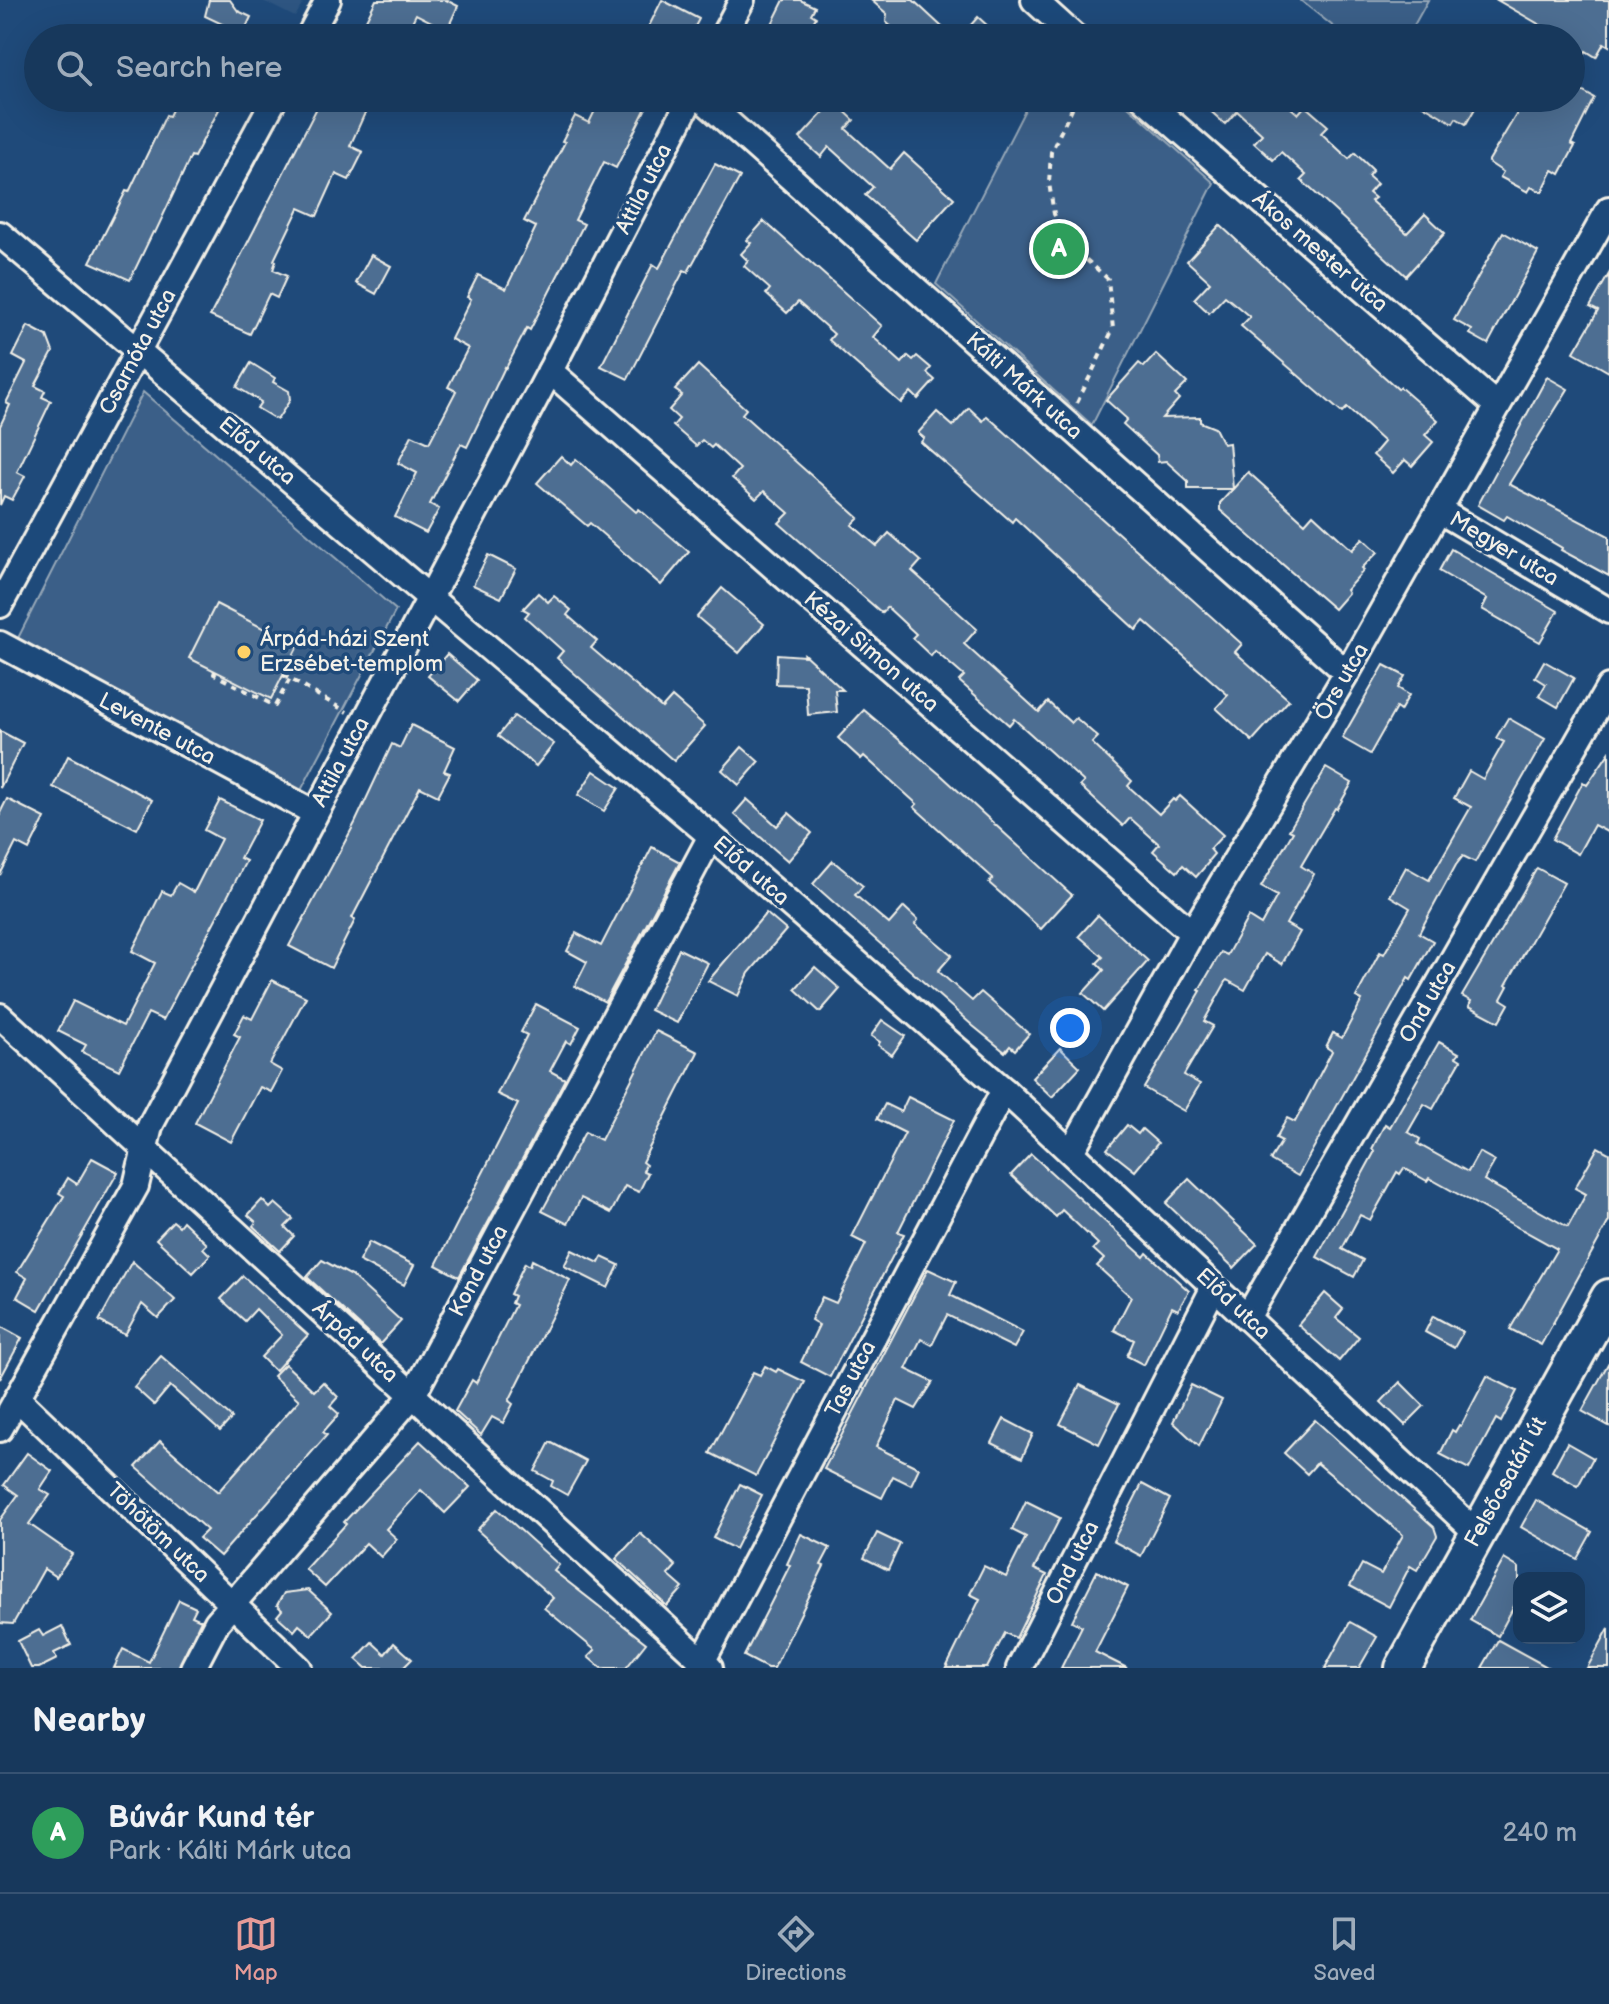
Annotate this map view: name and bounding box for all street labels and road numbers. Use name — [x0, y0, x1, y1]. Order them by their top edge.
street label: Attila utca — [610, 139, 678, 239]
street label: Ákos mester utca — [1247, 185, 1394, 318]
street label: Csarnóta utca — [94, 284, 182, 420]
street label: Kálti Márk utca — [960, 327, 1088, 445]
street label: Előd utca — [213, 411, 301, 491]
street label: Megyer utca — [1444, 506, 1564, 592]
street label: Kézai Simon utca — [798, 586, 944, 718]
street label: Örs utca — [1308, 638, 1375, 725]
street label: Levente utca — [94, 687, 220, 771]
street label: Attila utca — [306, 713, 376, 811]
street label: Előd utca — [707, 830, 795, 912]
street label: Ond utca — [1394, 956, 1462, 1048]
street label: Kond utca — [444, 1221, 514, 1321]
street label: Előd utca — [1190, 1263, 1276, 1345]
street label: Árpád utca — [306, 1295, 404, 1389]
street label: Tas utca — [820, 1336, 882, 1422]
street label: Felsőcsatári út — [1459, 1412, 1553, 1552]
street label: Töhötöm utca — [101, 1477, 215, 1589]
street label: Ond utca — [1040, 1517, 1106, 1609]

